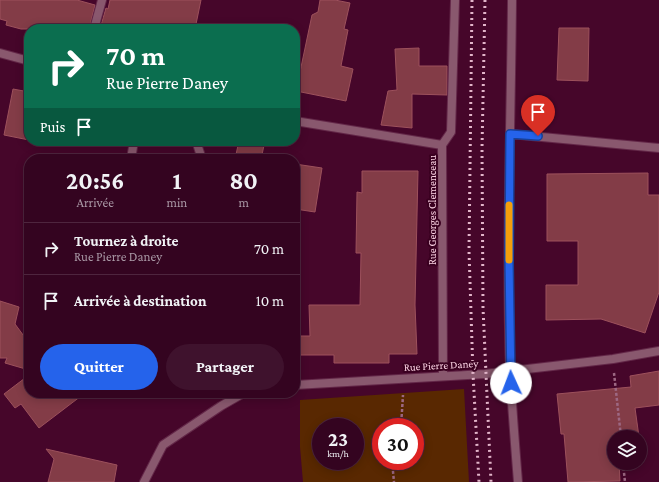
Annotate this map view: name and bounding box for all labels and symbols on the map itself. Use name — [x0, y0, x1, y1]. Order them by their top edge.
pin — [521, 95, 555, 136]
street label: Rue Georges Clemenceau — [426, 155, 439, 265]
street label: Rue Pierre Daney — [403, 357, 480, 374]
position arrow — [490, 362, 532, 404]
speed limit sign: 30 — [372, 418, 424, 470]

